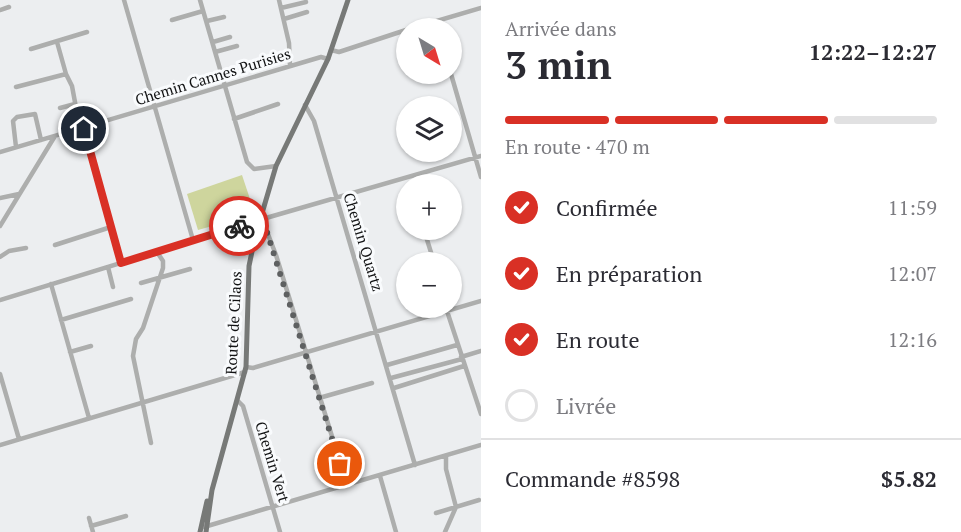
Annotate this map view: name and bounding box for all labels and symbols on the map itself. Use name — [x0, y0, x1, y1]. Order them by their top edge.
north arrow — [396, 18, 462, 84]
street label: Chemin Cannes Purisies — [132, 43, 293, 109]
pin — [58, 103, 109, 154]
street label: Chemin Quartz — [339, 190, 388, 293]
courier — [209, 196, 269, 256]
street label: Route de Cilaos — [220, 271, 246, 375]
street label: Chemin Vert — [251, 419, 295, 505]
pin — [314, 438, 365, 489]

